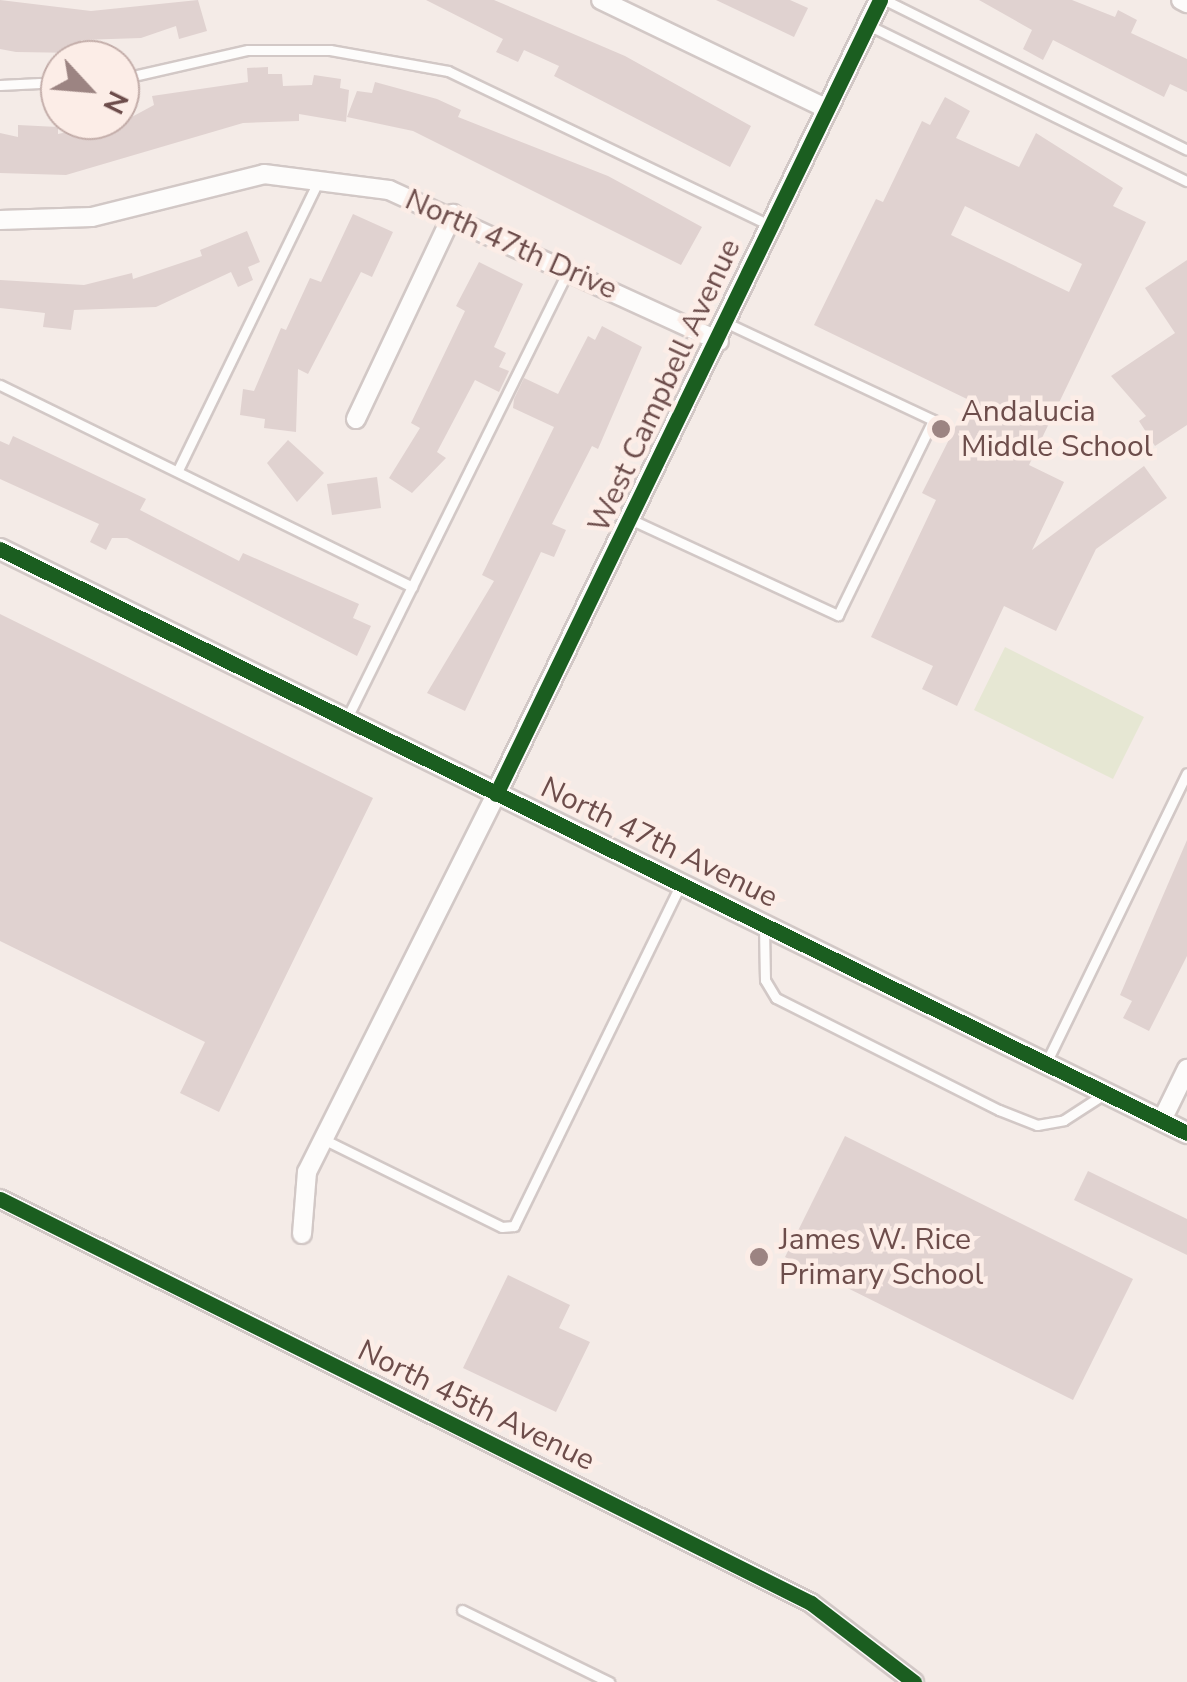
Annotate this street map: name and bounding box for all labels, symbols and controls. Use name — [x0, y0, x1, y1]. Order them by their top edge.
north arrow — [40, 40, 140, 140]
text: N — [93, 85, 137, 120]
street label: North 47th Drive — [400, 182, 622, 308]
street label: West Campbell Avenue — [581, 234, 749, 538]
place label: Andalucia Middle School — [961, 394, 1153, 464]
marker: Andalucia Middle School — [930, 418, 952, 440]
street label: North 47th Avenue — [535, 770, 783, 916]
place label: James W. Rice Primary School — [779, 1222, 983, 1292]
marker: James W. Rice Primary School — [748, 1246, 770, 1268]
street label: North 45th Avenue — [352, 1333, 600, 1479]

